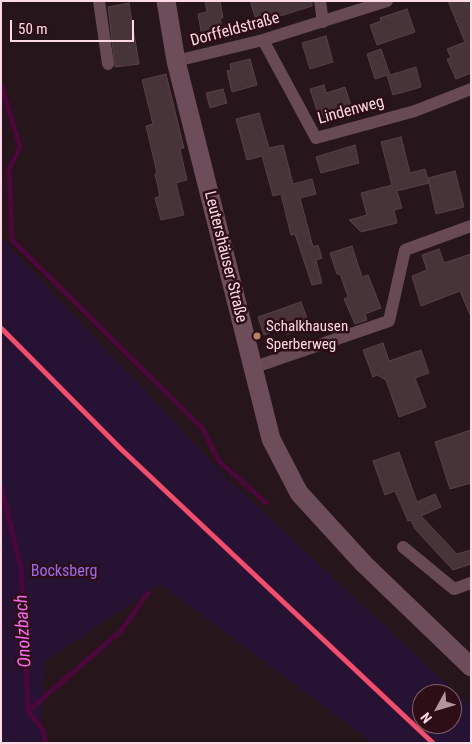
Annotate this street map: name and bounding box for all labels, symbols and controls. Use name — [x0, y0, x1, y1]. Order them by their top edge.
street label: Dorffeldstraße — [188, 9, 282, 51]
scale bar — [12, 10, 136, 42]
text: 50 m — [18, 20, 48, 38]
street label: Lindenweg — [316, 93, 386, 129]
street label: Leutershäuser Straße — [199, 189, 251, 325]
place label: Schalkhausen Sperberweg — [266, 318, 348, 353]
marker: Schalkhausen Sperberweg — [252, 331, 262, 341]
park label: Bocksberg — [31, 562, 97, 582]
water label: Onolzbach — [11, 594, 37, 668]
north arrow — [412, 684, 462, 734]
text: N — [417, 709, 435, 726]

